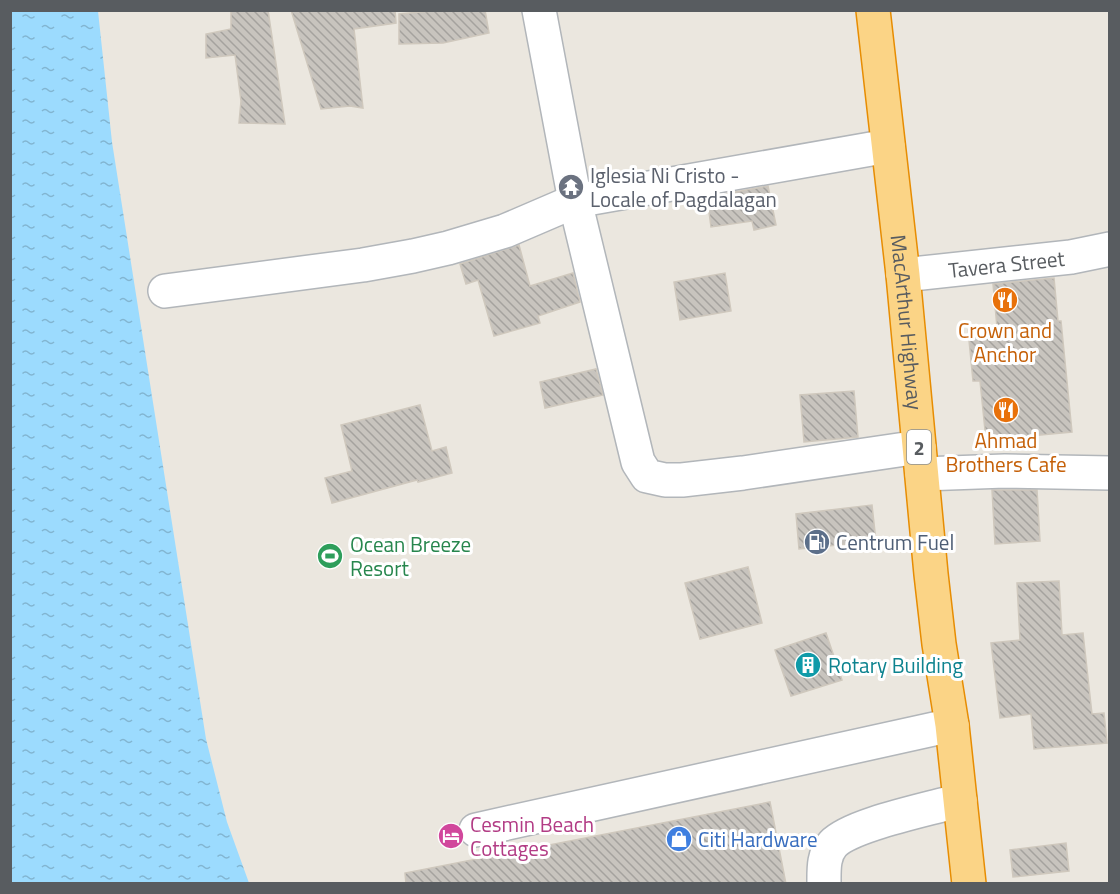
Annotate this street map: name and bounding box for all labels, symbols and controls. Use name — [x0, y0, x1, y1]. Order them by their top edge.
place label: Iglesia Ni Cristo - Locale of Pagdalagan — [590, 159, 777, 215]
temple icon: Iglesia Ni Cristo - Locale of Pagdalagan — [556, 172, 586, 202]
street label: MacArthur Highway — [883, 233, 932, 411]
street label: Tavera Street — [947, 242, 1067, 286]
restaurant icon: Crown and Anchor — [990, 285, 1020, 315]
place label: Crown and Anchor — [958, 314, 1052, 370]
restaurant icon: Ahmad Brothers Cafe — [991, 395, 1021, 425]
place label: Ahmad Brothers Cafe — [945, 424, 1067, 480]
road number: 2 — [907, 430, 931, 464]
place label: Centrum Fuel — [836, 526, 954, 558]
fuel station icon: Centrum Fuel — [802, 527, 832, 557]
place label: Ocean Breeze Resort — [350, 528, 471, 584]
sports icon: Ocean Breeze Resort — [315, 541, 345, 571]
place label: Rotary Building — [828, 649, 963, 681]
building icon: Rotary Building — [793, 650, 823, 680]
place label: Cesmin Beach Cottages — [470, 808, 594, 864]
hotel icon: Cesmin Beach Cottages — [436, 821, 466, 851]
place label: Citi Hardware — [698, 823, 818, 855]
shop icon: Citi Hardware — [664, 824, 694, 854]

